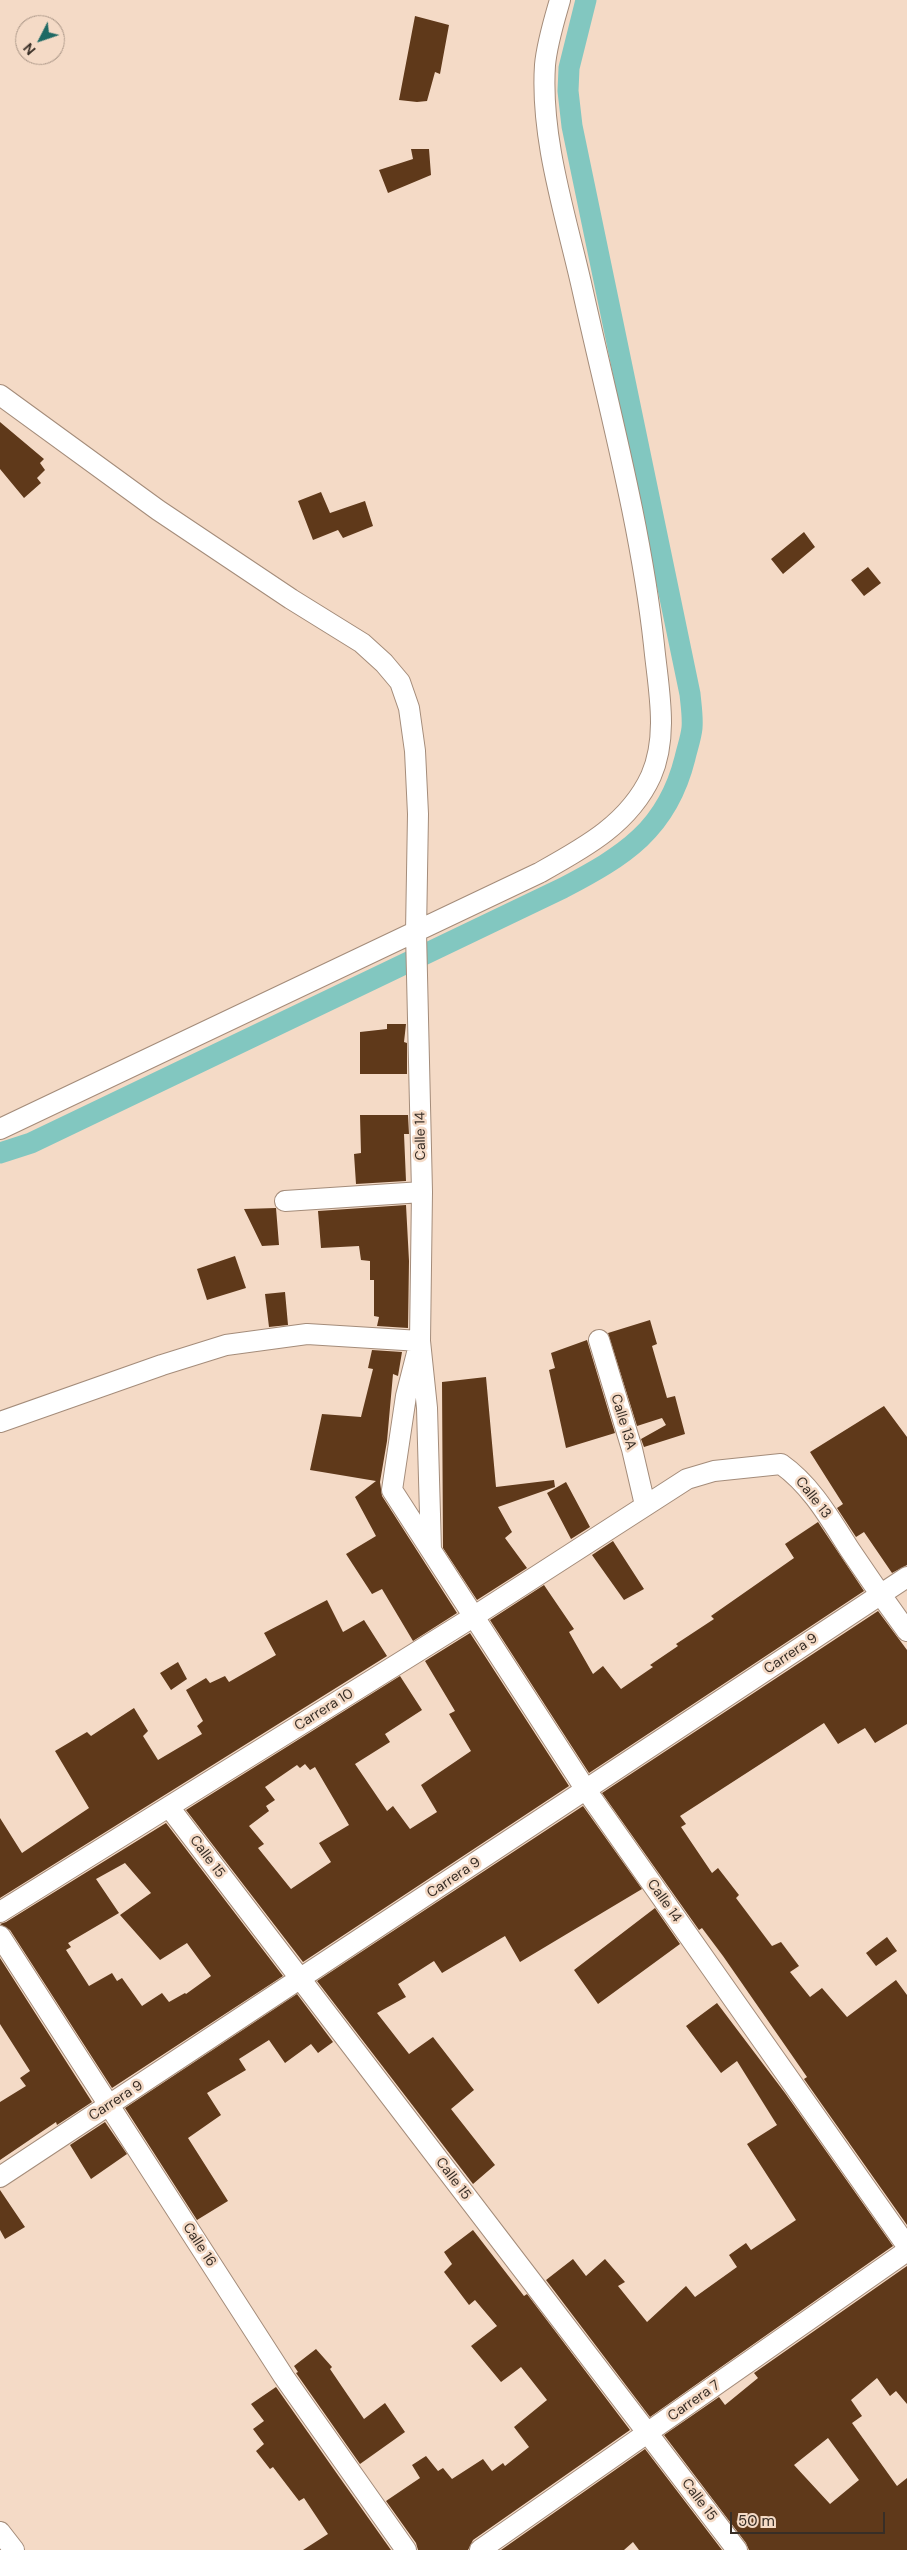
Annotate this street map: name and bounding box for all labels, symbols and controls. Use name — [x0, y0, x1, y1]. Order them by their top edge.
north arrow — [15, 15, 65, 65]
text: N — [19, 39, 40, 59]
street label: Calle 14 — [412, 1112, 430, 1160]
street label: Calle 13A — [607, 1392, 639, 1452]
street label: Calle 13 — [792, 1474, 834, 1522]
street label: Carrera 9 — [761, 1630, 821, 1678]
street label: Carrera 10 — [291, 1685, 357, 1735]
street label: Calle 15 — [186, 1833, 228, 1881]
street label: Carrera 9 — [424, 1854, 484, 1902]
street label: Calle 14 — [643, 1876, 685, 1926]
street label: Carrera 9 — [86, 2077, 146, 2125]
street label: Calle 15 — [432, 2155, 474, 2203]
street label: Calle 16 — [179, 2220, 219, 2270]
street label: Carrera 7 — [665, 2377, 723, 2425]
street label: Calle 15 — [678, 2476, 720, 2524]
scale bar — [732, 2502, 887, 2534]
text: 50 m — [738, 2511, 775, 2531]

